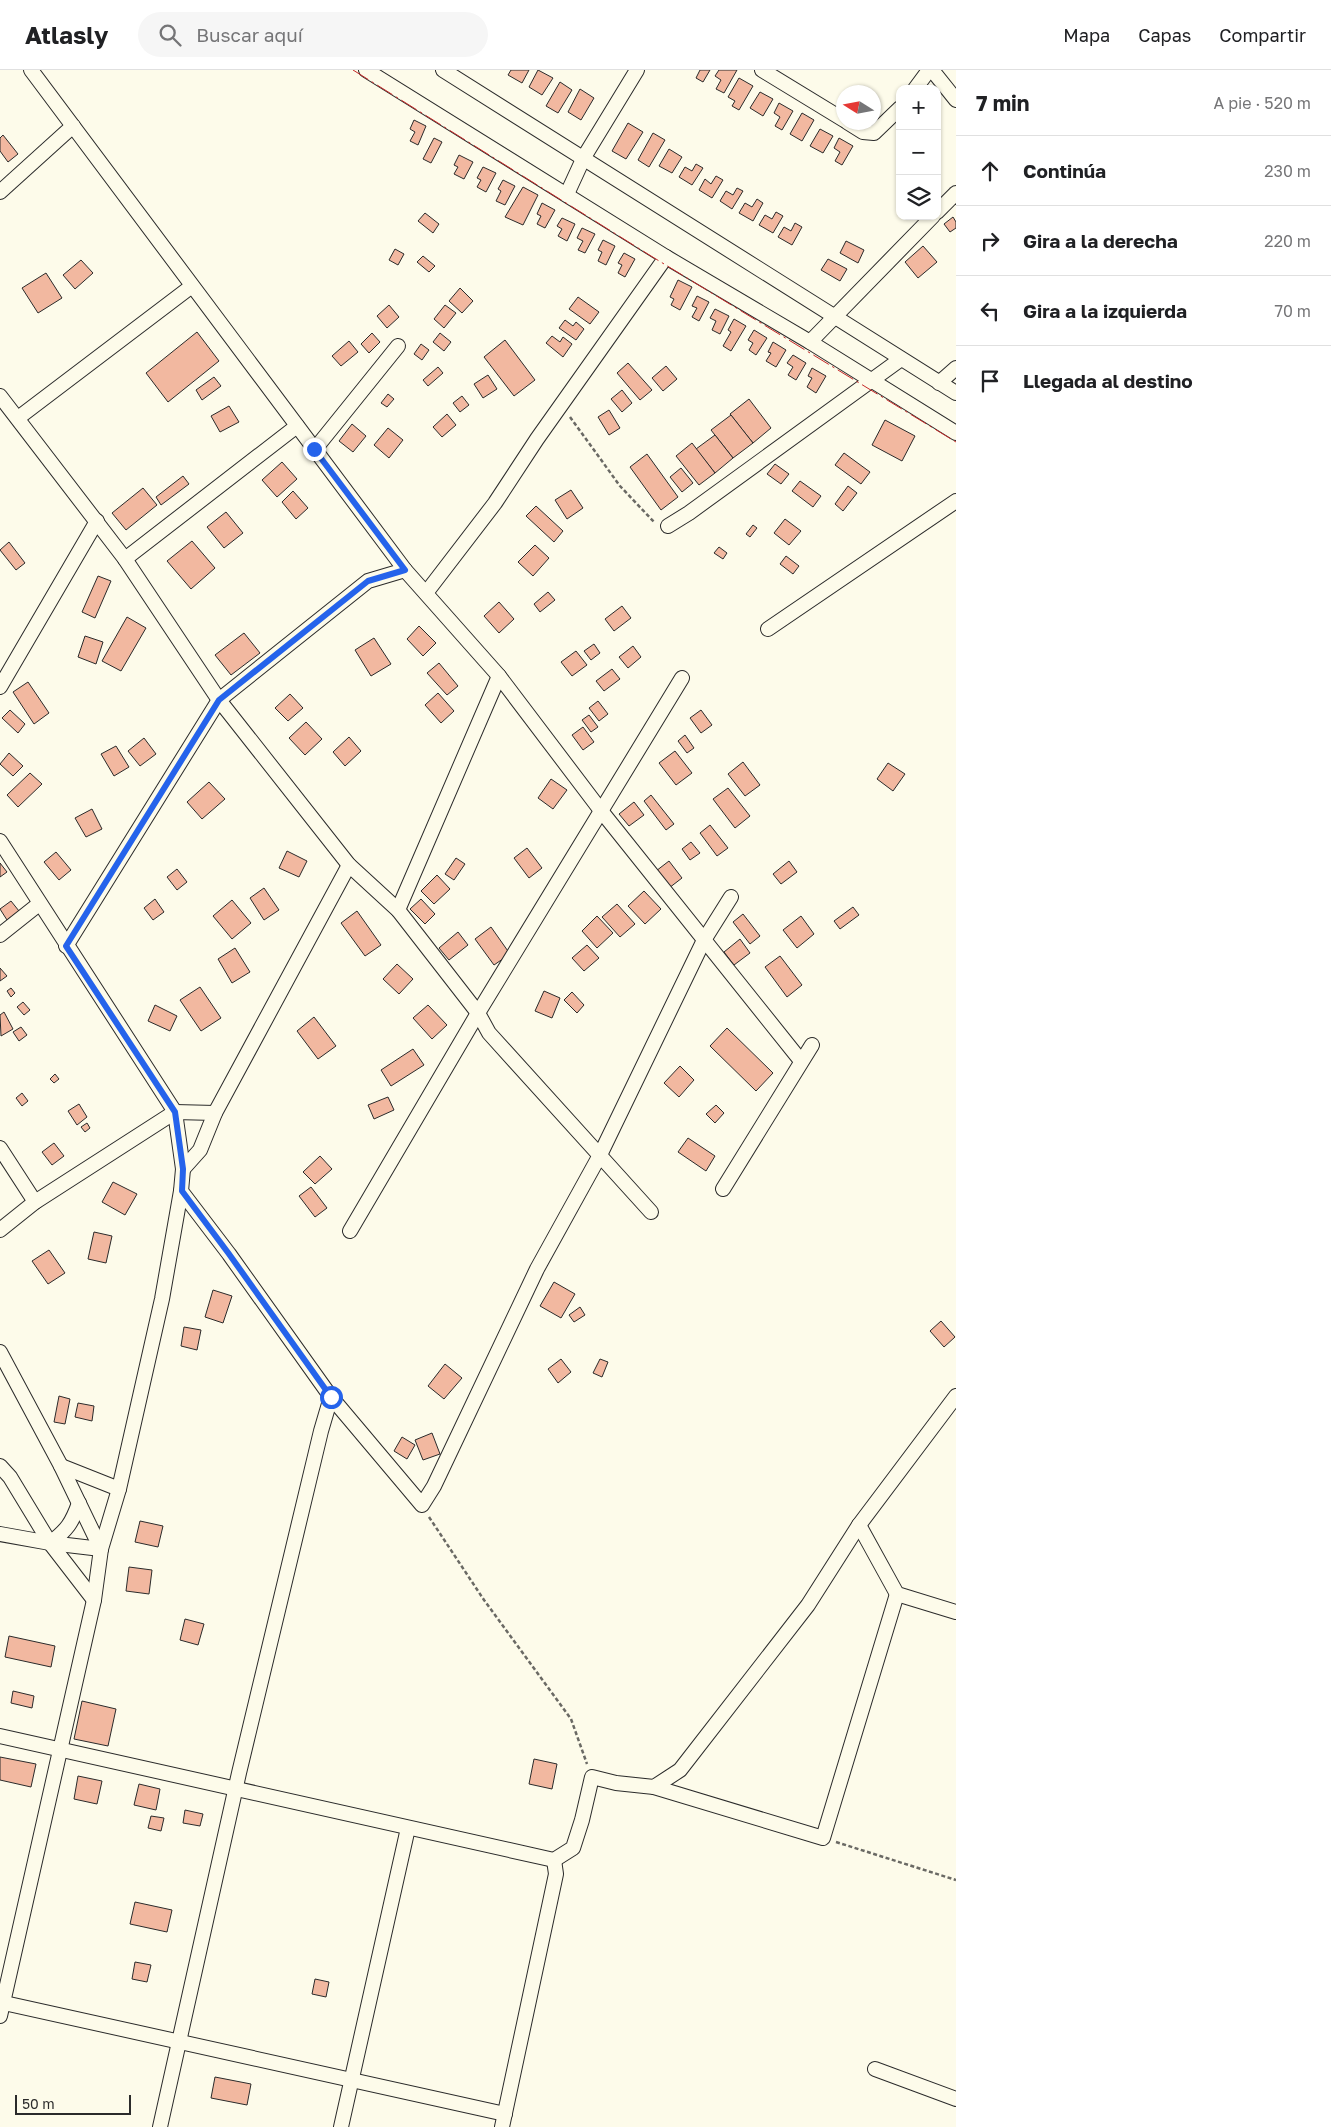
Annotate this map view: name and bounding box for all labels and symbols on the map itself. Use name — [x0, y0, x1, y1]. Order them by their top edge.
north arrow — [836, 85, 881, 130]
route end — [303, 438, 326, 461]
route start — [320, 1386, 343, 1409]
scale bar — [15, 2092, 131, 2115]

